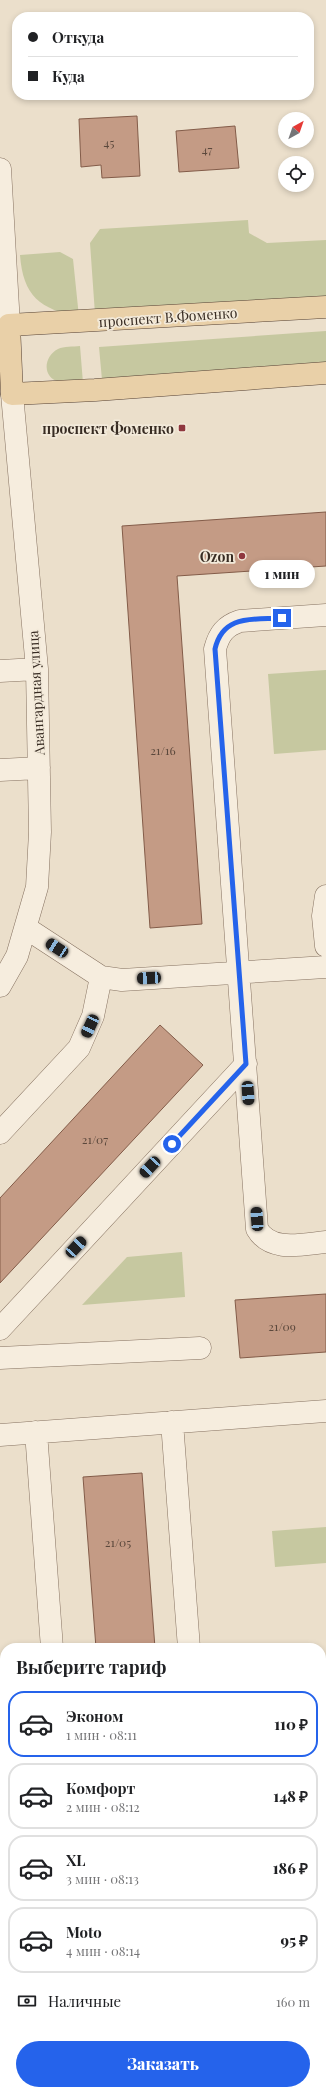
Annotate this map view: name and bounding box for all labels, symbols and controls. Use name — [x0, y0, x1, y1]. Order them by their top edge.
text: Откуда — [52, 27, 104, 47]
text: Куда — [52, 66, 85, 86]
north arrow — [278, 112, 314, 148]
map controls — [278, 112, 314, 192]
house number: 45 — [104, 134, 114, 150]
house number: 47 — [202, 141, 212, 157]
button: locate — [278, 156, 314, 192]
street label: проспект В.Фоменко — [98, 303, 238, 331]
place label: проспект Фоменко — [42, 419, 174, 438]
marker: проспект Фоменко — [177, 423, 187, 433]
place label: Ozon — [200, 547, 234, 566]
marker: Ozon — [237, 551, 247, 561]
callout: 1 мин — [249, 560, 315, 588]
text: 1 мин — [265, 565, 299, 582]
route end — [273, 609, 291, 627]
street label: Авангардная улица — [23, 630, 49, 757]
house number: 21/16 — [150, 742, 176, 758]
car — [44, 936, 70, 960]
car — [137, 971, 161, 985]
car — [79, 1013, 101, 1039]
car — [241, 1081, 255, 1105]
house number: 21/07 — [82, 1131, 108, 1147]
route start — [163, 1135, 181, 1153]
car — [137, 1154, 163, 1180]
car — [250, 1207, 264, 1231]
car — [63, 1234, 89, 1260]
house number: 21/09 — [268, 1318, 296, 1334]
house number: 21/05 — [105, 1534, 131, 1550]
text: Выберите тариф — [16, 1655, 166, 1679]
icon: car — [18, 1706, 54, 1742]
text: Эконом — [66, 1706, 123, 1726]
text: 110 ₽ — [274, 1714, 308, 1734]
text: 1 мин · 08:11 — [66, 1726, 137, 1743]
icon: car — [18, 1778, 54, 1814]
text: Комфорт — [66, 1778, 135, 1798]
text: 148 ₽ — [273, 1786, 308, 1806]
text: 2 мин · 08:12 — [66, 1798, 140, 1815]
icon: car — [18, 1850, 54, 1886]
text: XL — [66, 1850, 86, 1870]
text: 186 ₽ — [273, 1858, 308, 1878]
text: 3 мин · 08:13 — [66, 1870, 139, 1887]
icon: car — [18, 1922, 54, 1958]
text: Moto — [66, 1922, 102, 1942]
text: 95 ₽ — [280, 1930, 308, 1950]
text: 4 мин · 08:14 — [66, 1942, 140, 1959]
icon: cash — [16, 1990, 38, 2012]
text: Наличные — [48, 1991, 121, 2011]
text: 160 m — [276, 1993, 310, 2010]
button: Заказать — [16, 2041, 310, 2087]

